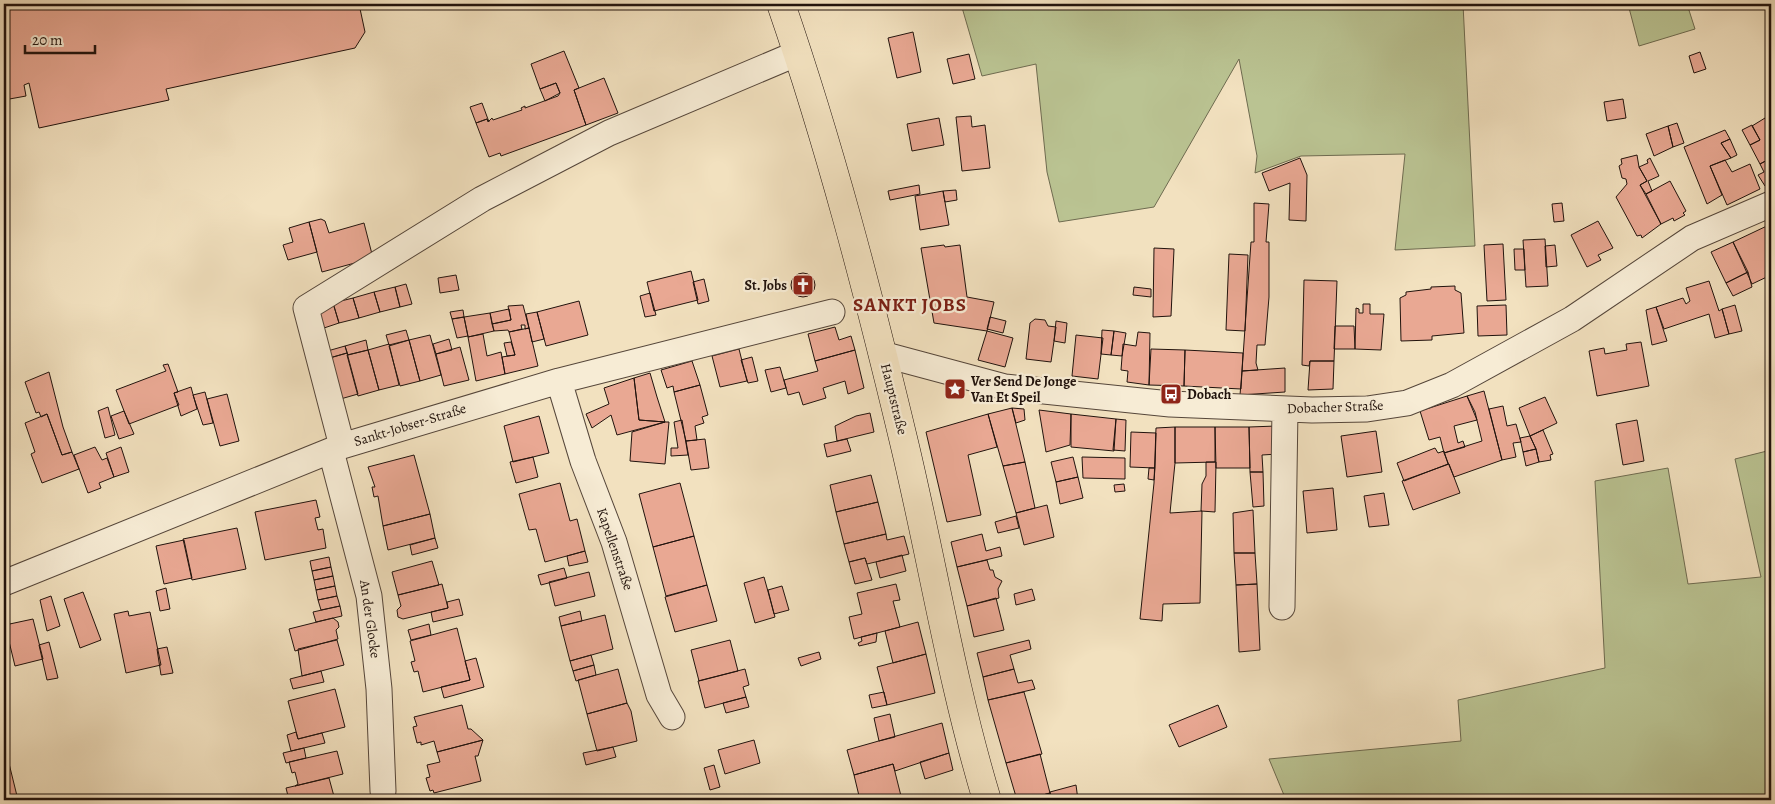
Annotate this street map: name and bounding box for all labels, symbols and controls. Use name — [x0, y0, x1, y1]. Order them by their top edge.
scale bar — [25, 22, 95, 54]
text: 20 m — [32, 30, 63, 50]
church icon: St. Jobs — [791, 273, 815, 297]
place label: St. Jobs — [744, 276, 787, 295]
district label: SANKT JOBS — [853, 292, 967, 318]
street label: Hauptstraße — [876, 361, 912, 437]
place label: Ver Send De Jonge Van Et Speil — [970, 372, 1077, 407]
place icon: Ver Send De Jonge Van Et Speil — [943, 377, 967, 401]
bus stop icon: Dobach — [1159, 382, 1183, 406]
place label: Dobach — [1187, 385, 1232, 404]
street label: Dobacher Straße — [1286, 396, 1384, 418]
street label: Sankt-Jobser-Straße — [351, 399, 469, 451]
street label: Kapellenstraße — [592, 505, 638, 593]
street label: An der Glocke — [355, 578, 385, 659]

